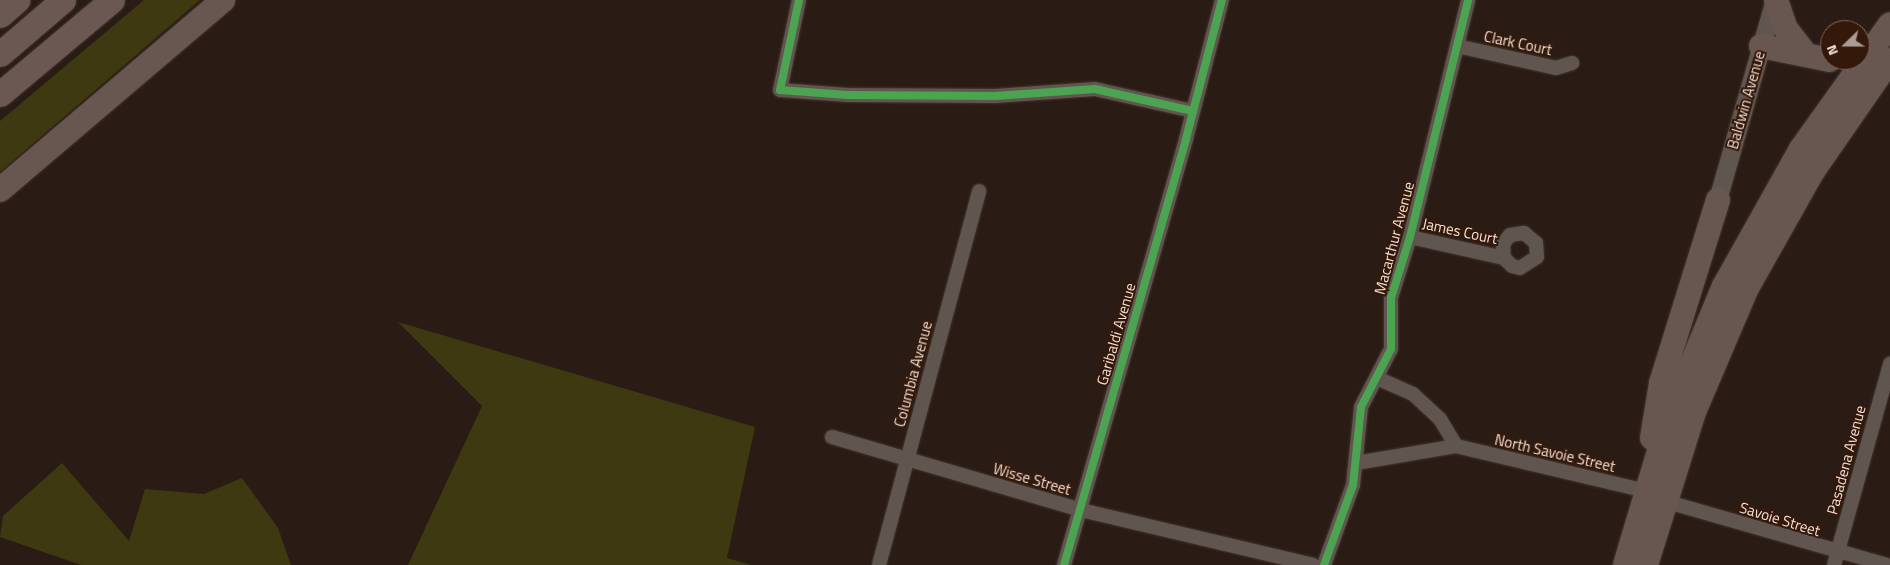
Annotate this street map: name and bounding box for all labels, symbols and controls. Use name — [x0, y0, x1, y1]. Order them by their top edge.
north arrow — [1820, 20, 1870, 70]
street label: Clark Court — [1482, 27, 1554, 59]
text: N — [1820, 42, 1843, 59]
street label: Baldwin Avenue — [1723, 49, 1769, 151]
street label: Macarthur Avenue — [1370, 180, 1418, 296]
street label: James Court — [1421, 214, 1499, 248]
street label: Garibaldi Avenue — [1093, 281, 1139, 387]
street label: Columbia Avenue — [890, 319, 936, 429]
street label: Pasadena Avenue — [1823, 404, 1869, 516]
street label: North Savoie Street — [1493, 430, 1617, 476]
street label: Wisse Street — [991, 459, 1073, 499]
street label: Savoie Street — [1737, 498, 1823, 540]

